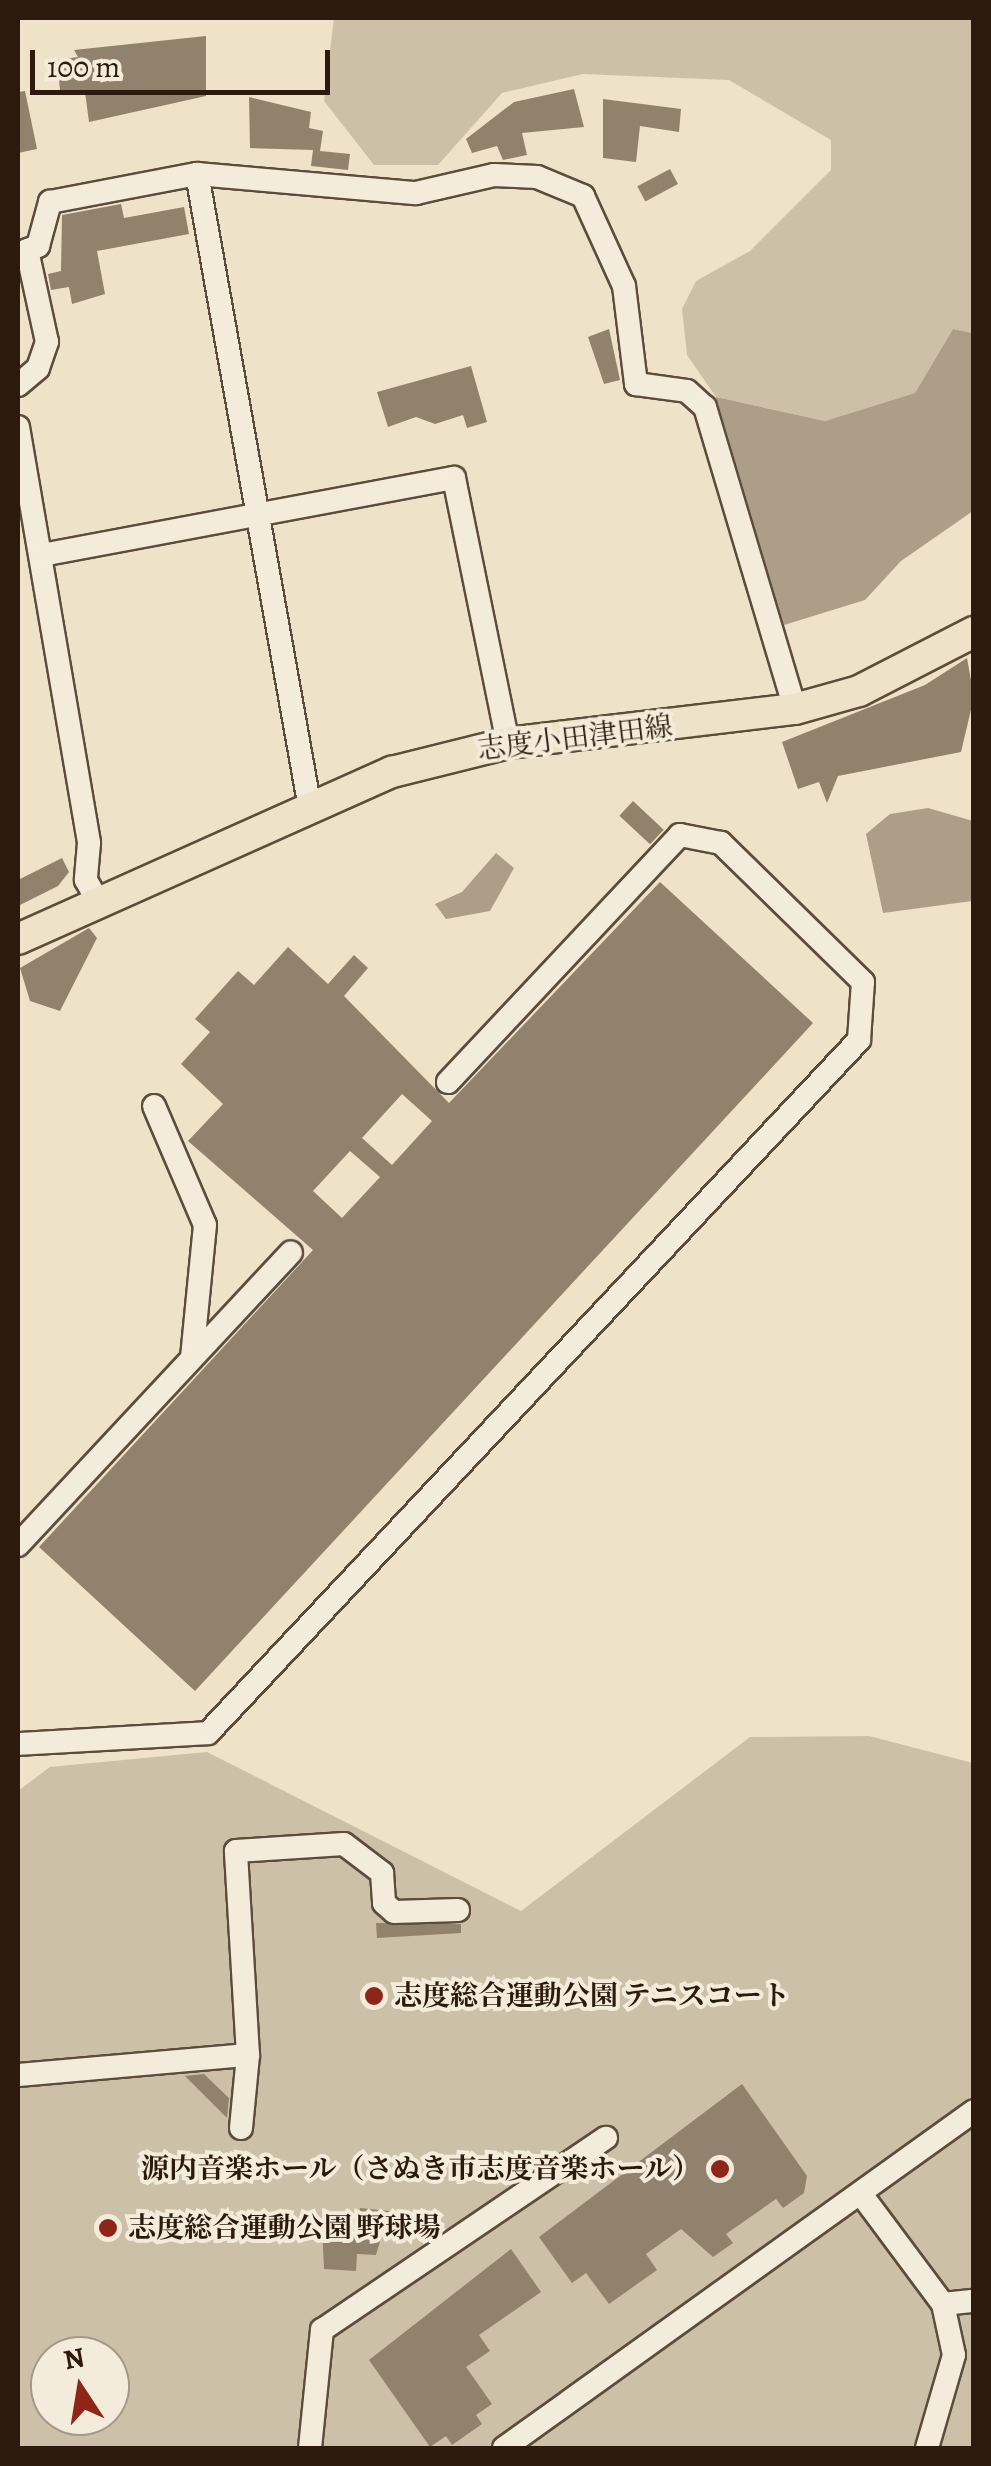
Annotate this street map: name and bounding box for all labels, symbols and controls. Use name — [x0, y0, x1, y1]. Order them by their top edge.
scale bar — [35, 30, 335, 92]
text: 100 m — [47, 47, 120, 87]
street label: 志度小田津田線 — [476, 709, 674, 767]
place label: 志度総合運動公園 テニスコート — [394, 1979, 791, 2013]
marker: 志度総合運動公園 テニスコート — [363, 1985, 385, 2007]
place label: 源内音楽ホール（さぬき市志度音楽ホール） — [140, 2152, 700, 2186]
marker: 源内音楽ホール（さぬき市志度音楽ホール） — [709, 2158, 731, 2180]
place label: 志度総合運動公園 野球場 — [128, 2211, 441, 2245]
marker: 志度総合運動公園 野球場 — [97, 2217, 119, 2239]
north arrow — [30, 2336, 130, 2436]
text: N — [60, 2338, 88, 2379]

